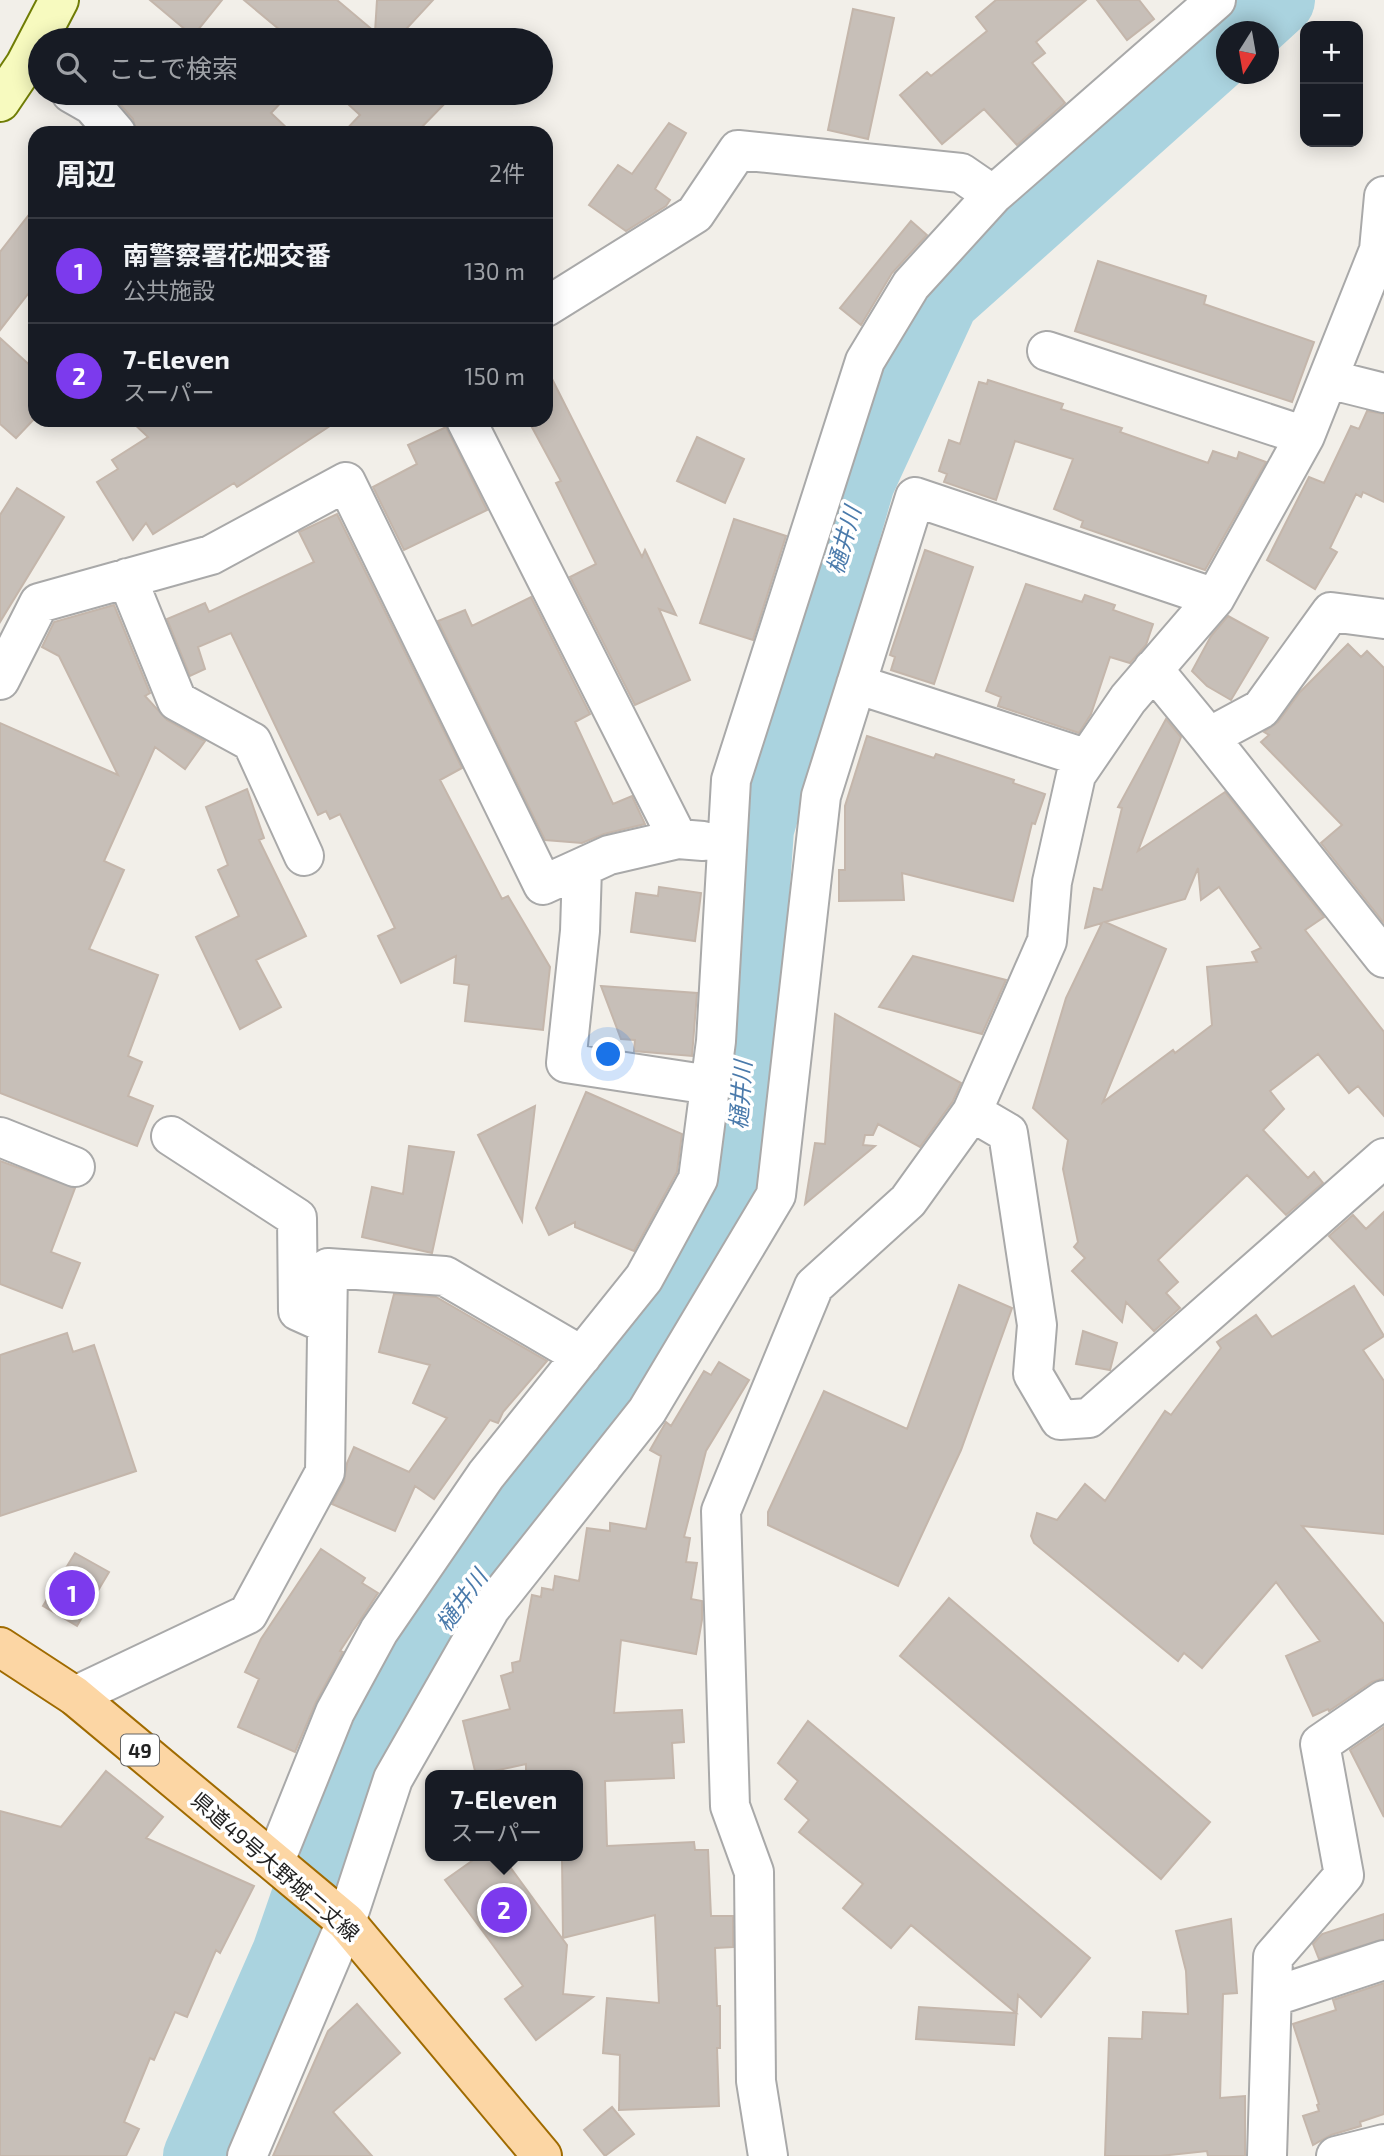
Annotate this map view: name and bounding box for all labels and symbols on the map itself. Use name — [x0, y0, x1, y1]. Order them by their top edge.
north arrow — [1216, 21, 1279, 84]
water label: 樋井川 — [820, 500, 867, 577]
your location — [591, 1037, 625, 1071]
water label: 樋井川 — [724, 1057, 757, 1130]
water label: 樋井川 — [429, 1561, 494, 1636]
pin: 1 — [49, 1567, 95, 1619]
road number: 49 — [121, 1734, 159, 1766]
street label: 県道49号大野城二丈線 — [187, 1786, 365, 1946]
pin: 2 — [481, 1884, 527, 1936]

